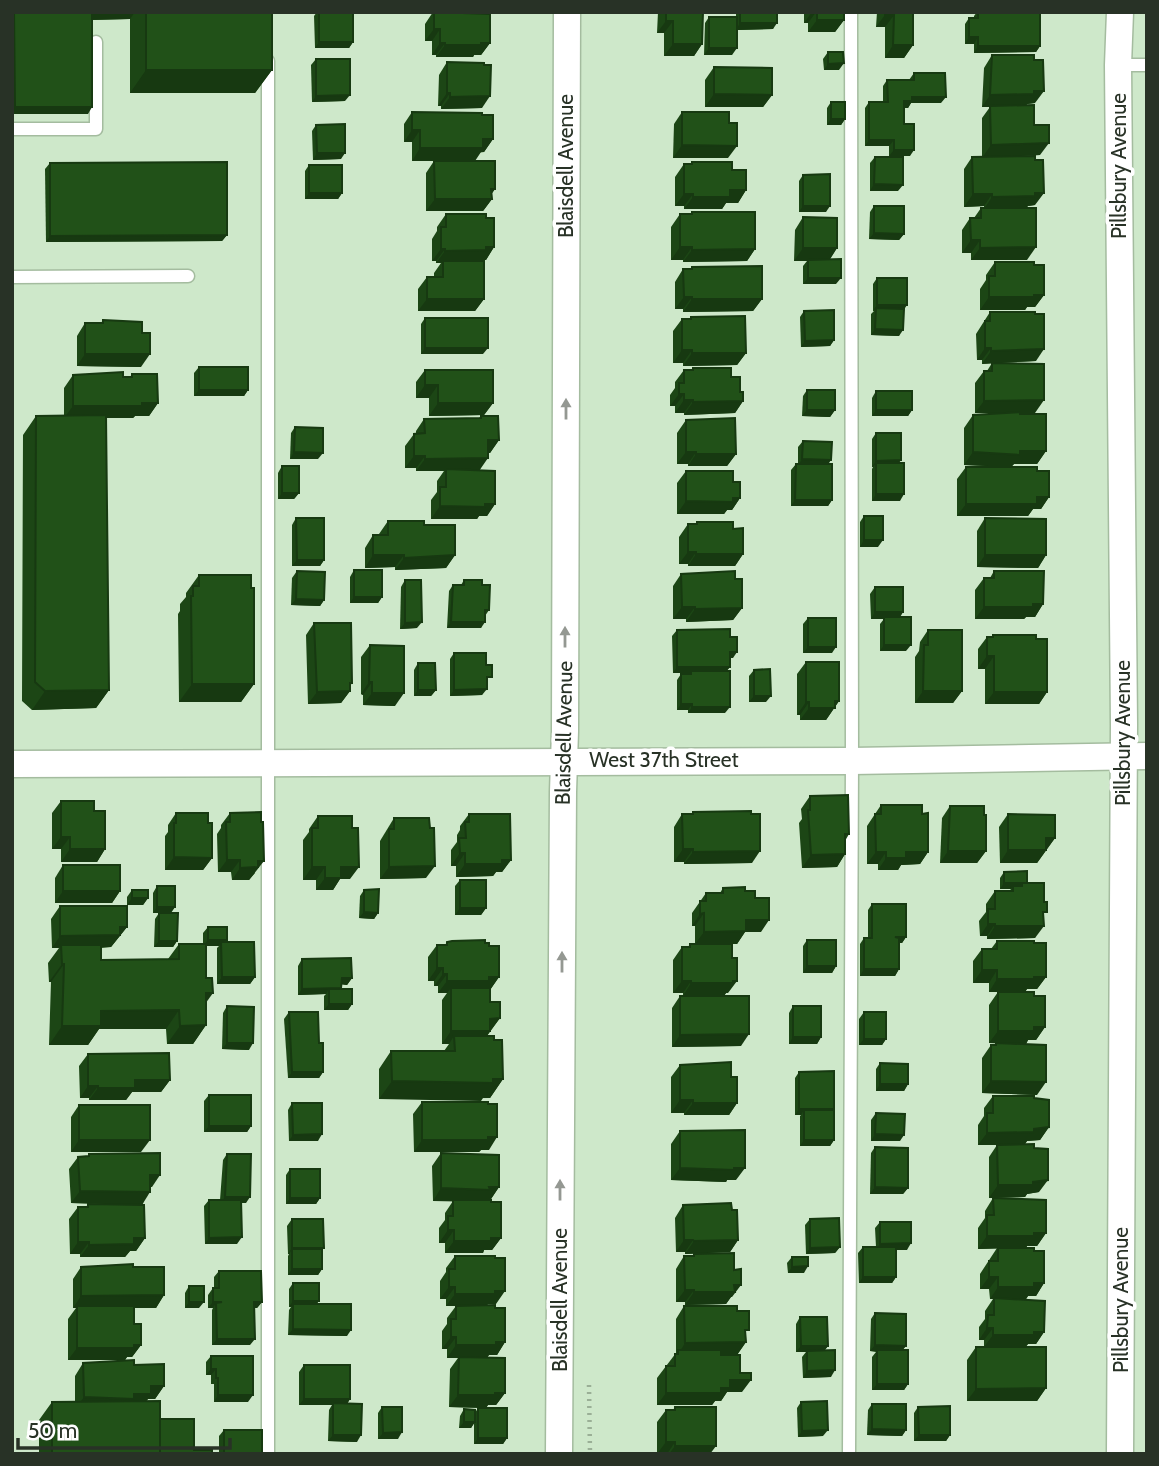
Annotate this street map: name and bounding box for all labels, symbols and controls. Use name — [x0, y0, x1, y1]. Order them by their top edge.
street label: Pillsbury Avenue — [1106, 93, 1131, 239]
street label: Blaisdell Avenue — [553, 94, 578, 238]
one-way arrow — [560, 398, 572, 420]
one-way arrow — [559, 625, 571, 647]
street label: Blaisdell Avenue — [550, 660, 577, 805]
street label: Pillsbury Avenue — [1110, 660, 1135, 806]
street label: West 37th Street — [589, 747, 739, 772]
one-way arrow — [556, 951, 568, 973]
one-way arrow — [554, 1178, 566, 1200]
street label: Pillsbury Avenue — [1108, 1227, 1133, 1373]
street label: Blaisdell Avenue — [547, 1228, 572, 1372]
scale bar — [18, 1406, 229, 1450]
text: 50 m — [28, 1418, 77, 1443]

